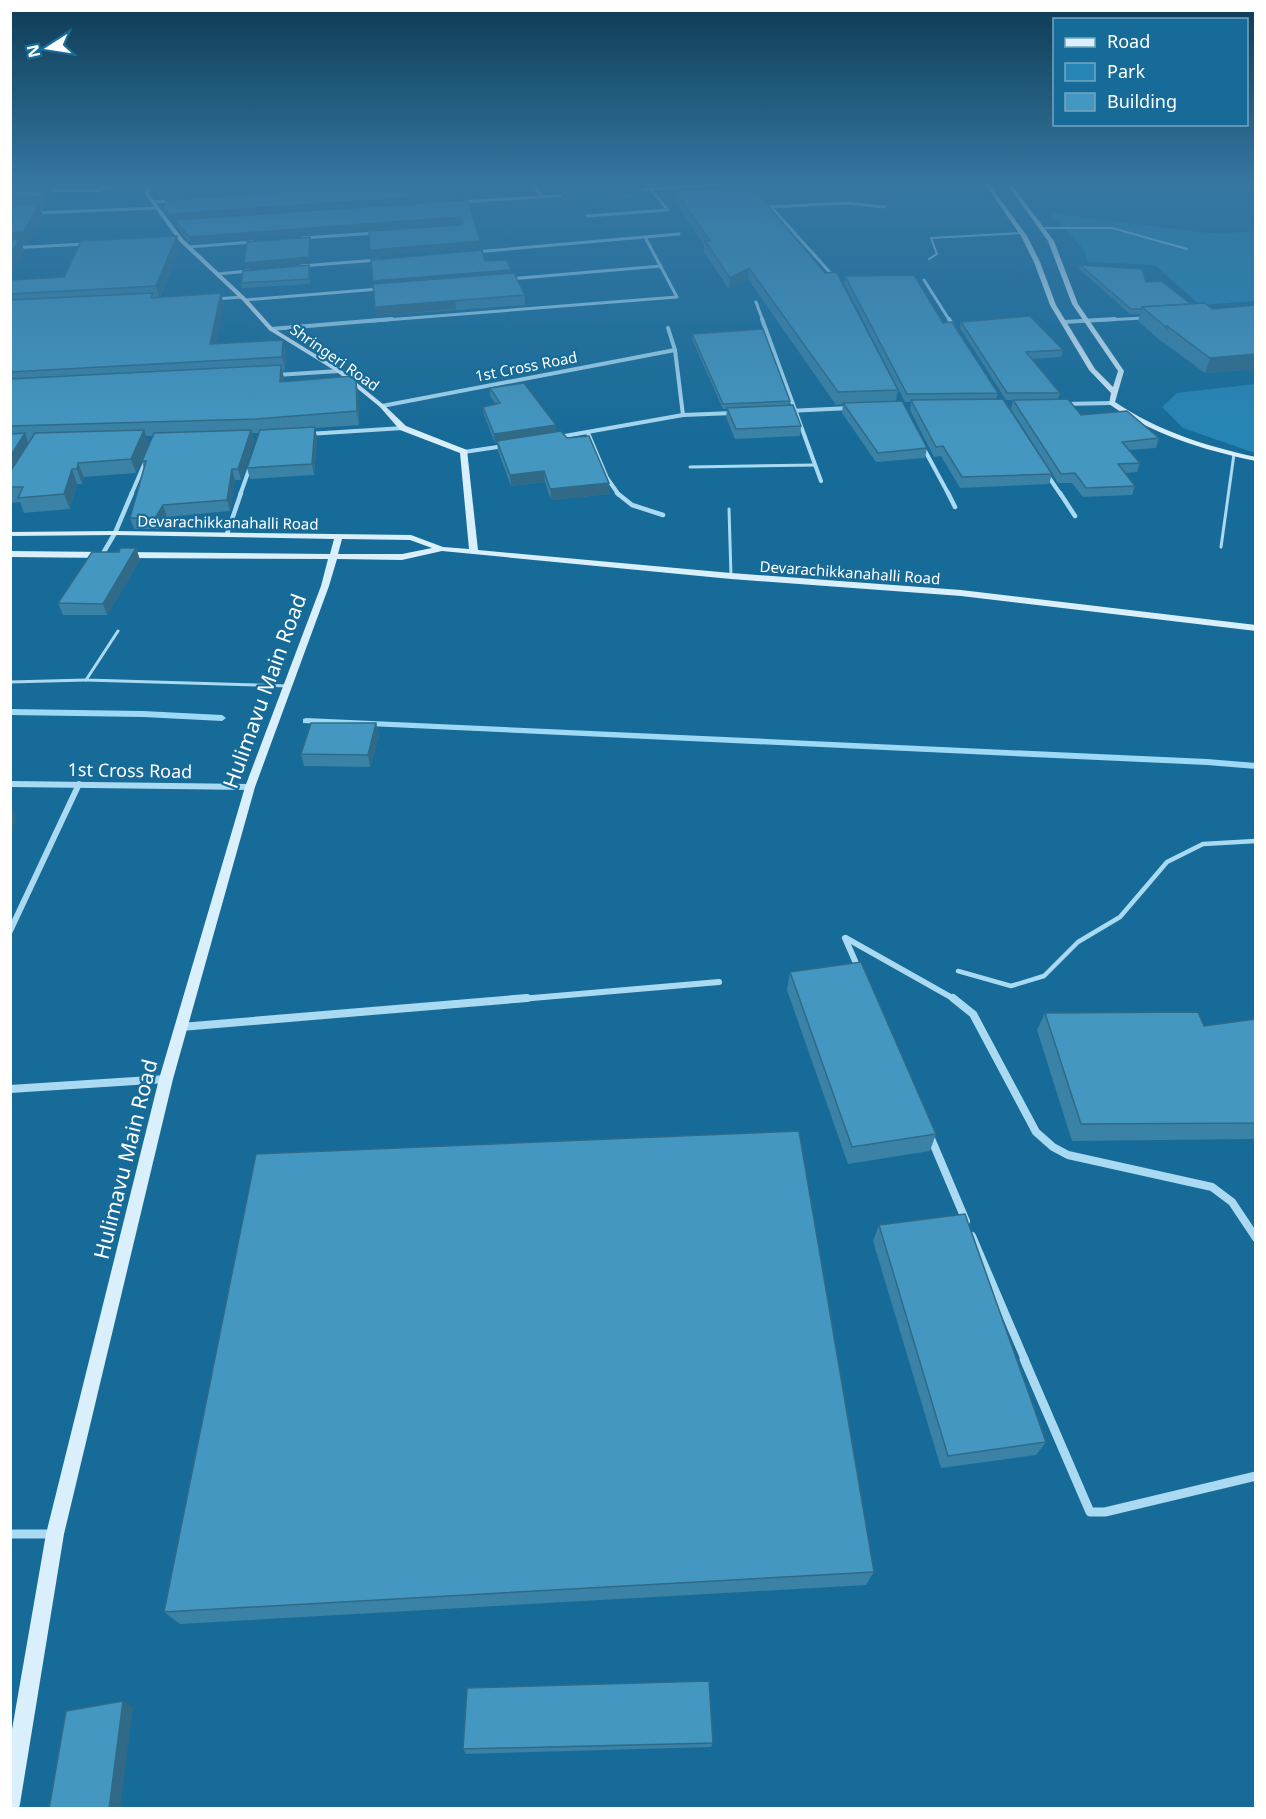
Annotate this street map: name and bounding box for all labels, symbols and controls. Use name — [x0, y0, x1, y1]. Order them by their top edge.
north arrow — [18, 18, 78, 78]
legend — [1053, 18, 1248, 126]
text: Road — [1107, 29, 1150, 53]
text: N — [21, 42, 45, 60]
text: Park — [1107, 59, 1145, 83]
text: Building — [1107, 89, 1177, 113]
street label: Shringeri Road — [286, 319, 384, 395]
street label: 1st Cross Road — [473, 346, 579, 386]
street label: Devarachikkanahalli Road — [137, 510, 319, 534]
street label: Devarachikkanahalli Road — [759, 556, 941, 588]
street label: Hulimavu Main Road — [216, 590, 312, 792]
street label: 1st Cross Road — [67, 757, 193, 783]
street label: Hulimavu Main Road — [87, 1056, 163, 1262]

